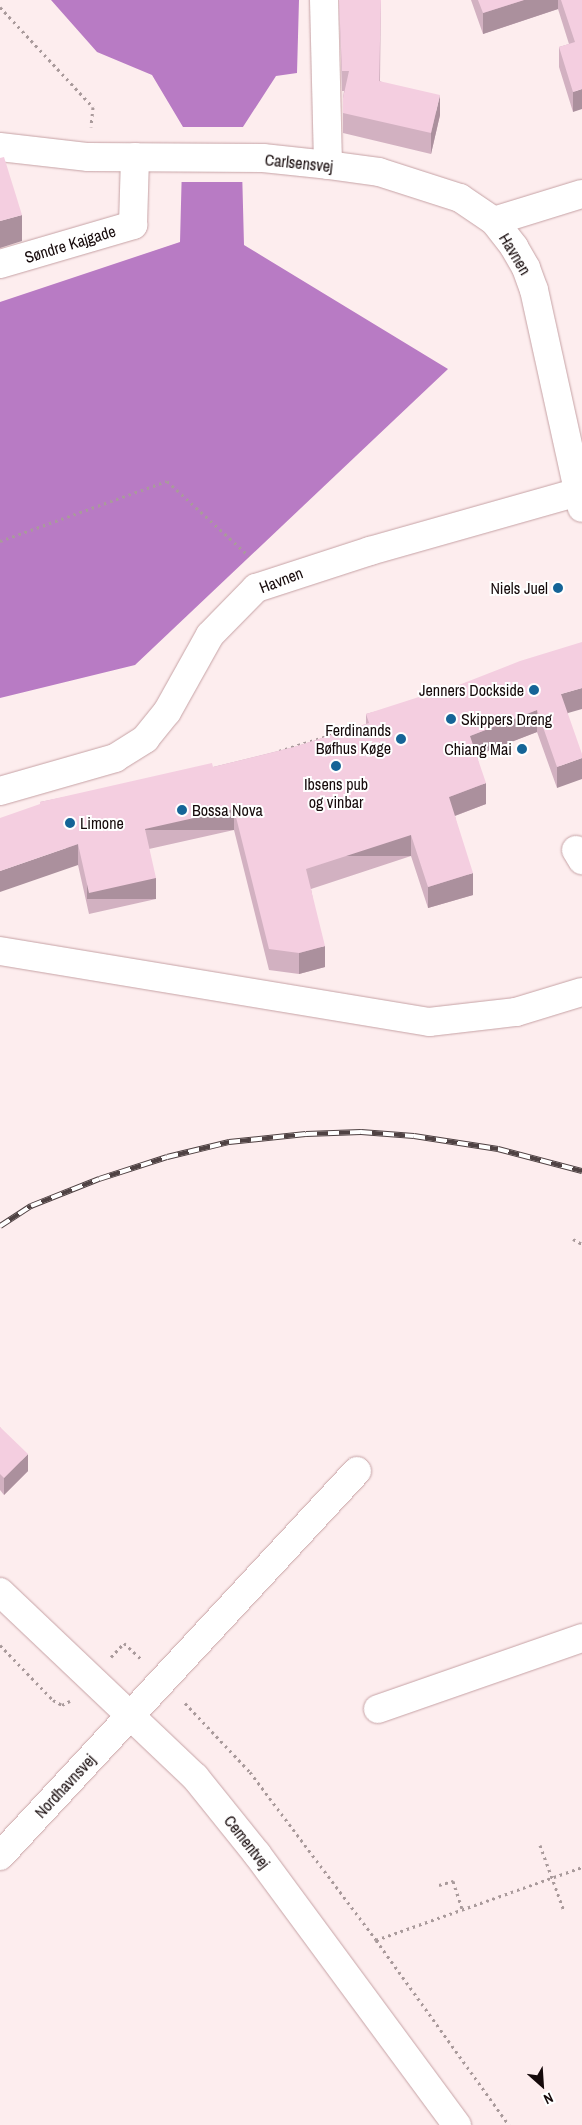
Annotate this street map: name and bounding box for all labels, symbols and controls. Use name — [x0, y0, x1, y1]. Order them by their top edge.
street label: Carlsensvej — [264, 150, 334, 176]
street label: Søndre Kajgade — [22, 221, 118, 267]
street label: Havnen — [495, 230, 535, 278]
street label: Havnen — [256, 563, 306, 597]
place label: Niels Juel — [490, 578, 548, 598]
marker: Niels Juel — [552, 582, 564, 594]
place label: Jenners Dockside — [419, 680, 524, 700]
marker: Jenners Dockside — [528, 684, 540, 696]
place label: Skippers Dreng — [461, 709, 552, 729]
marker: Skippers Dreng — [445, 713, 457, 725]
place label: Ferdinands Bøfhus Køge — [316, 720, 391, 758]
marker: Ferdinands Bøfhus Køge — [395, 733, 407, 745]
place label: Chiang Mai — [444, 739, 512, 759]
marker: Chiang Mai — [516, 743, 528, 755]
marker: Ibsens pub og vinbar — [330, 760, 342, 772]
place label: Ibsens pub og vinbar — [304, 774, 368, 812]
place label: Bossa Nova — [192, 800, 263, 820]
marker: Bossa Nova — [176, 804, 188, 816]
place label: Limone — [80, 813, 124, 833]
marker: Limone — [64, 817, 76, 829]
street label: Nordhavnsvej — [31, 1750, 99, 1822]
street label: Cementvej — [220, 1811, 274, 1873]
north arrow — [517, 2060, 567, 2110]
text: N — [541, 2089, 556, 2108]

